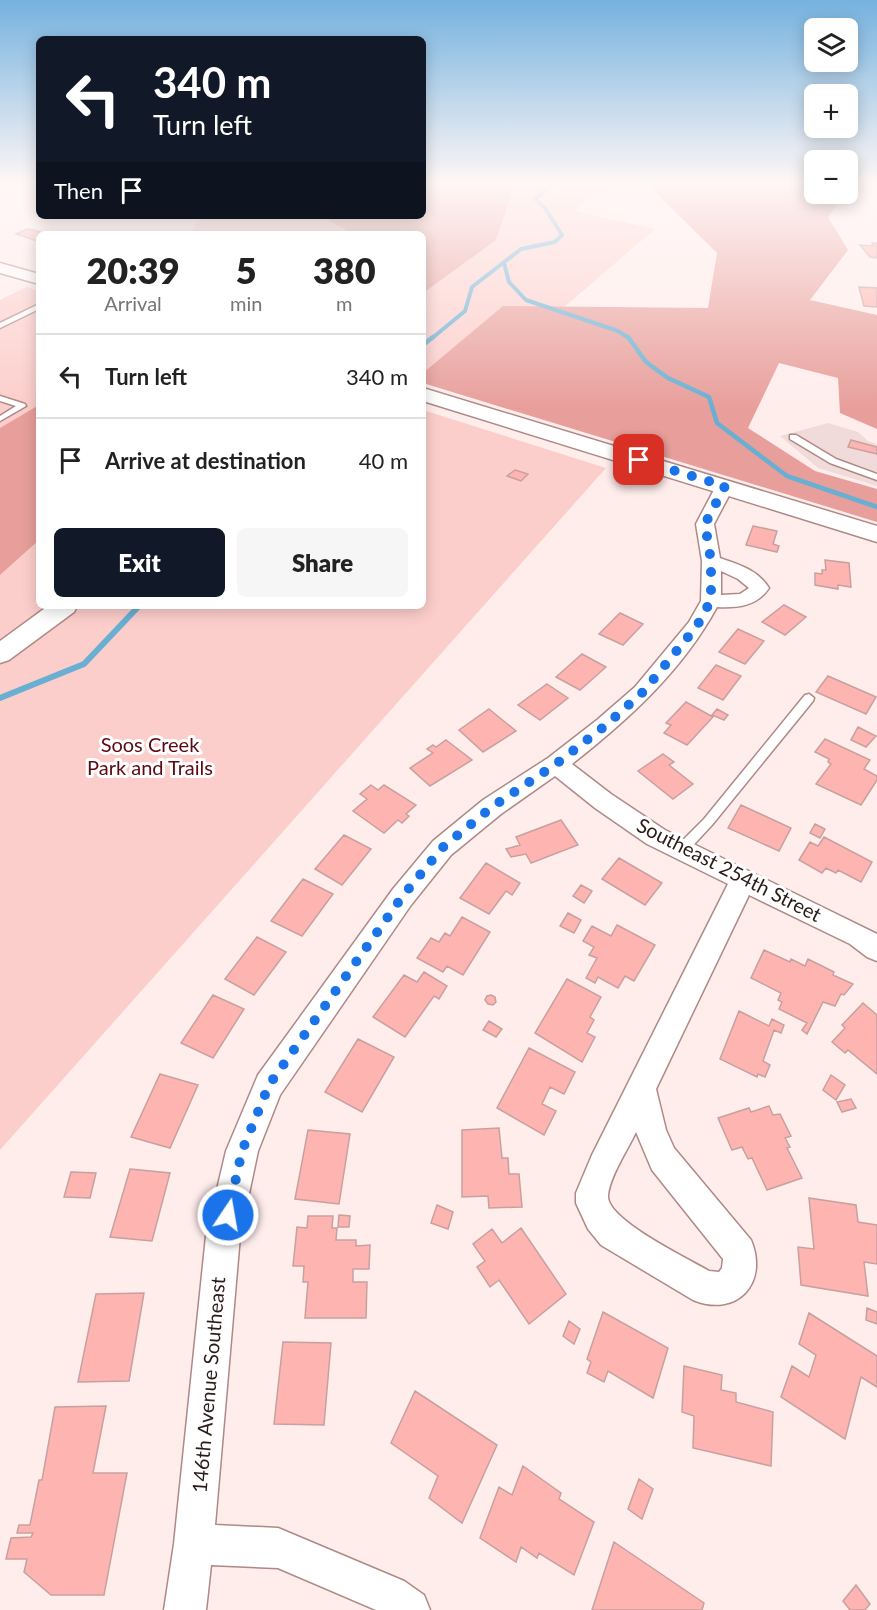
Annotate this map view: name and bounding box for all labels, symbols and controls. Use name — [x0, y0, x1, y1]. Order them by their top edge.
map controls — [804, 18, 858, 204]
button: layers — [804, 18, 858, 72]
text: 340 m — [153, 57, 271, 107]
icon: left — [54, 60, 132, 138]
button: + — [804, 84, 858, 138]
text: Turn left — [153, 108, 252, 141]
button: − — [804, 150, 858, 204]
icon: arrive — [115, 174, 148, 207]
text: Then — [54, 177, 103, 204]
text: 20:39 — [86, 248, 180, 292]
text: 5 — [236, 248, 257, 292]
text: 380 — [313, 248, 376, 292]
text: Arrival — [104, 291, 162, 315]
text: min — [230, 291, 262, 315]
text: m — [336, 291, 352, 315]
icon: left — [54, 360, 87, 393]
text: Turn left — [105, 363, 187, 390]
text: 340 m — [346, 363, 408, 390]
pin — [613, 434, 664, 485]
icon: arrive — [622, 443, 655, 476]
icon: arrive — [54, 444, 87, 477]
text: Arrive at destination — [105, 447, 306, 474]
text: 40 m — [359, 447, 408, 474]
button: Exit — [54, 528, 225, 597]
button: Share — [237, 528, 408, 597]
park label: Soos Creek Park and Trails — [87, 732, 213, 779]
street label: Southeast 254th Street — [633, 812, 826, 926]
position arrow — [196, 1183, 260, 1247]
street label: 146th Avenue Southeast — [187, 1276, 229, 1494]

